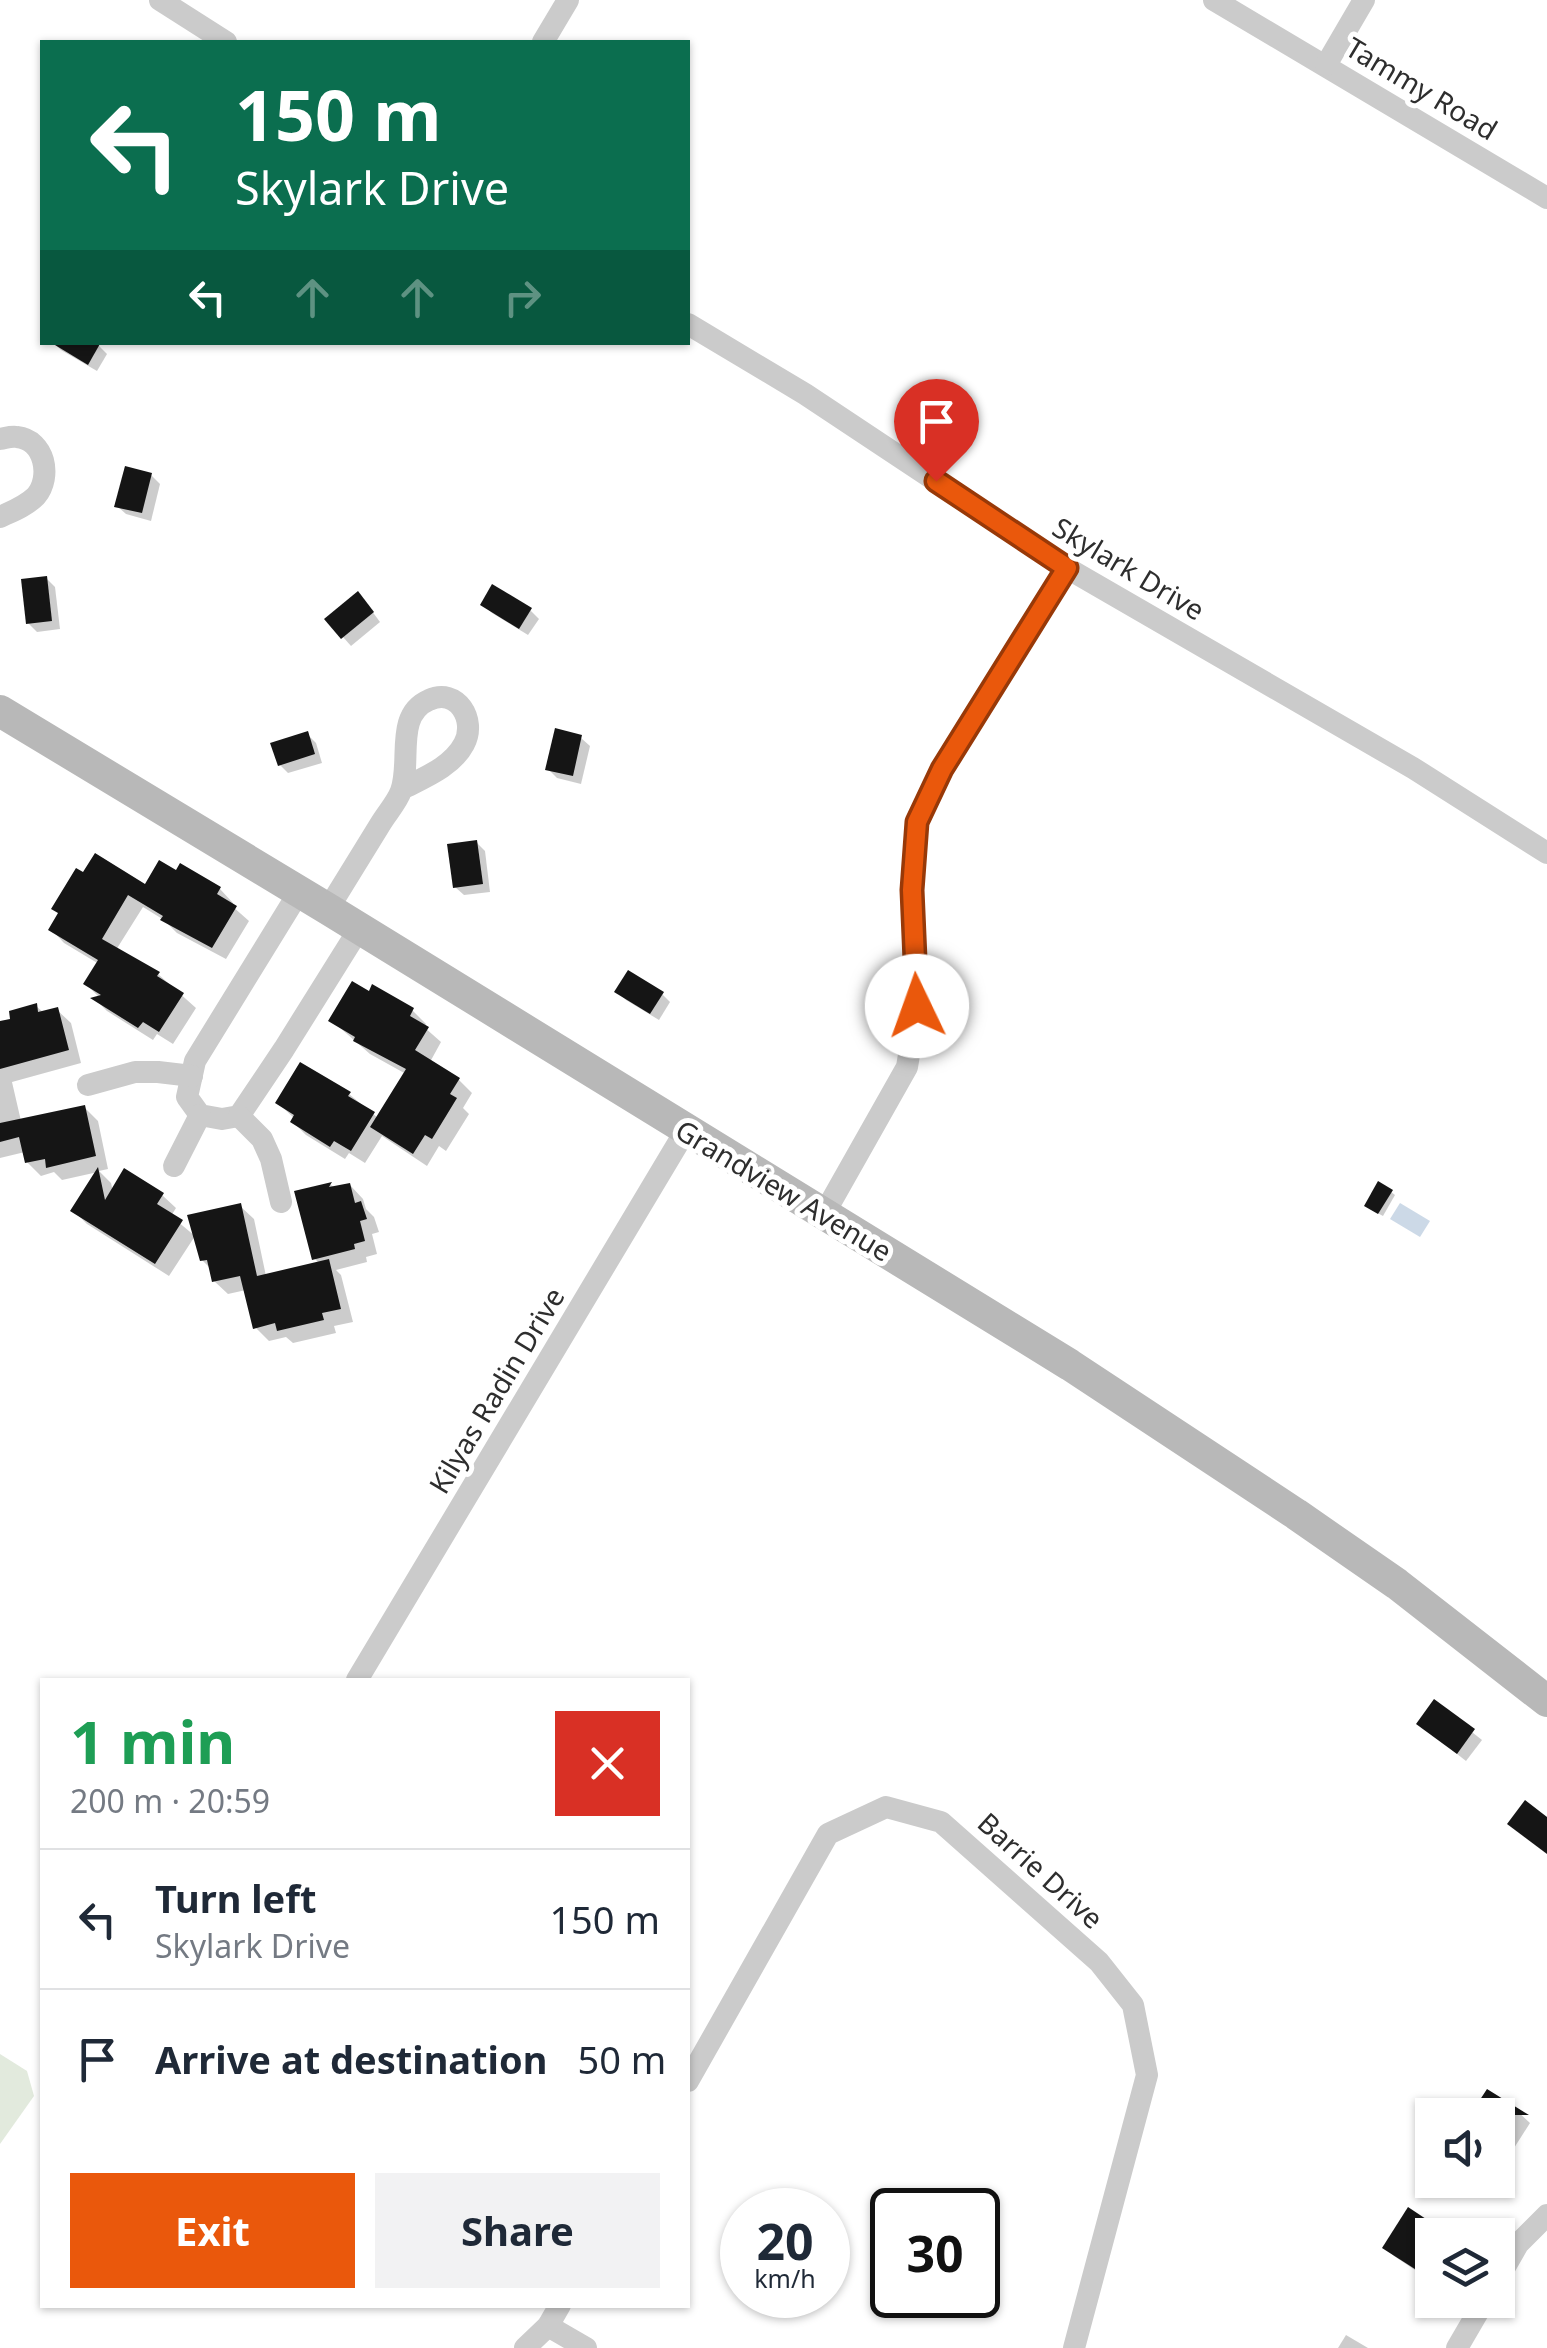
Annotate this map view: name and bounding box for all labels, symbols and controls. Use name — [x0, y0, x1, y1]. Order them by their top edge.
street label: Tammy Road — [1339, 28, 1505, 148]
text: 150 m — [235, 66, 442, 162]
icon: left — [70, 80, 200, 210]
text: Skylark Drive — [235, 157, 509, 218]
icon: left — [180, 270, 235, 325]
icon: ahead — [285, 270, 340, 325]
icon: ahead — [390, 270, 445, 325]
icon: right — [495, 270, 550, 325]
pin — [894, 379, 979, 482]
icon: arrive — [909, 394, 964, 449]
street label: Skylark Drive — [1046, 508, 1212, 628]
position arrow — [865, 954, 969, 1058]
street label: Grandview Avenue — [669, 1110, 899, 1270]
street label: Kilyas Radin Drive — [419, 1280, 573, 1500]
text: 1 min — [70, 1700, 235, 1782]
button: close — [555, 1711, 660, 1816]
text: 200 m · 20:59 — [70, 1779, 270, 1822]
street label: Barrie Drive — [970, 1803, 1112, 1937]
text: Turn left — [155, 1872, 317, 1924]
icon: left — [70, 1892, 125, 1947]
text: 150 m — [549, 1893, 660, 1945]
text: Skylark Drive — [155, 1924, 350, 1967]
icon: arrive — [70, 2032, 125, 2087]
text: Arrive at destination — [155, 2033, 547, 2085]
text: 50 m — [577, 2033, 666, 2085]
map controls — [1415, 2098, 1515, 2318]
button: sound — [1415, 2098, 1515, 2198]
button: Exit — [70, 2173, 355, 2288]
button: Share — [375, 2173, 660, 2288]
speed limit sign: 30 — [870, 2188, 1000, 2318]
text: 20 — [756, 2207, 814, 2275]
button: layers — [1415, 2218, 1515, 2318]
text: km/h — [754, 2261, 816, 2295]

